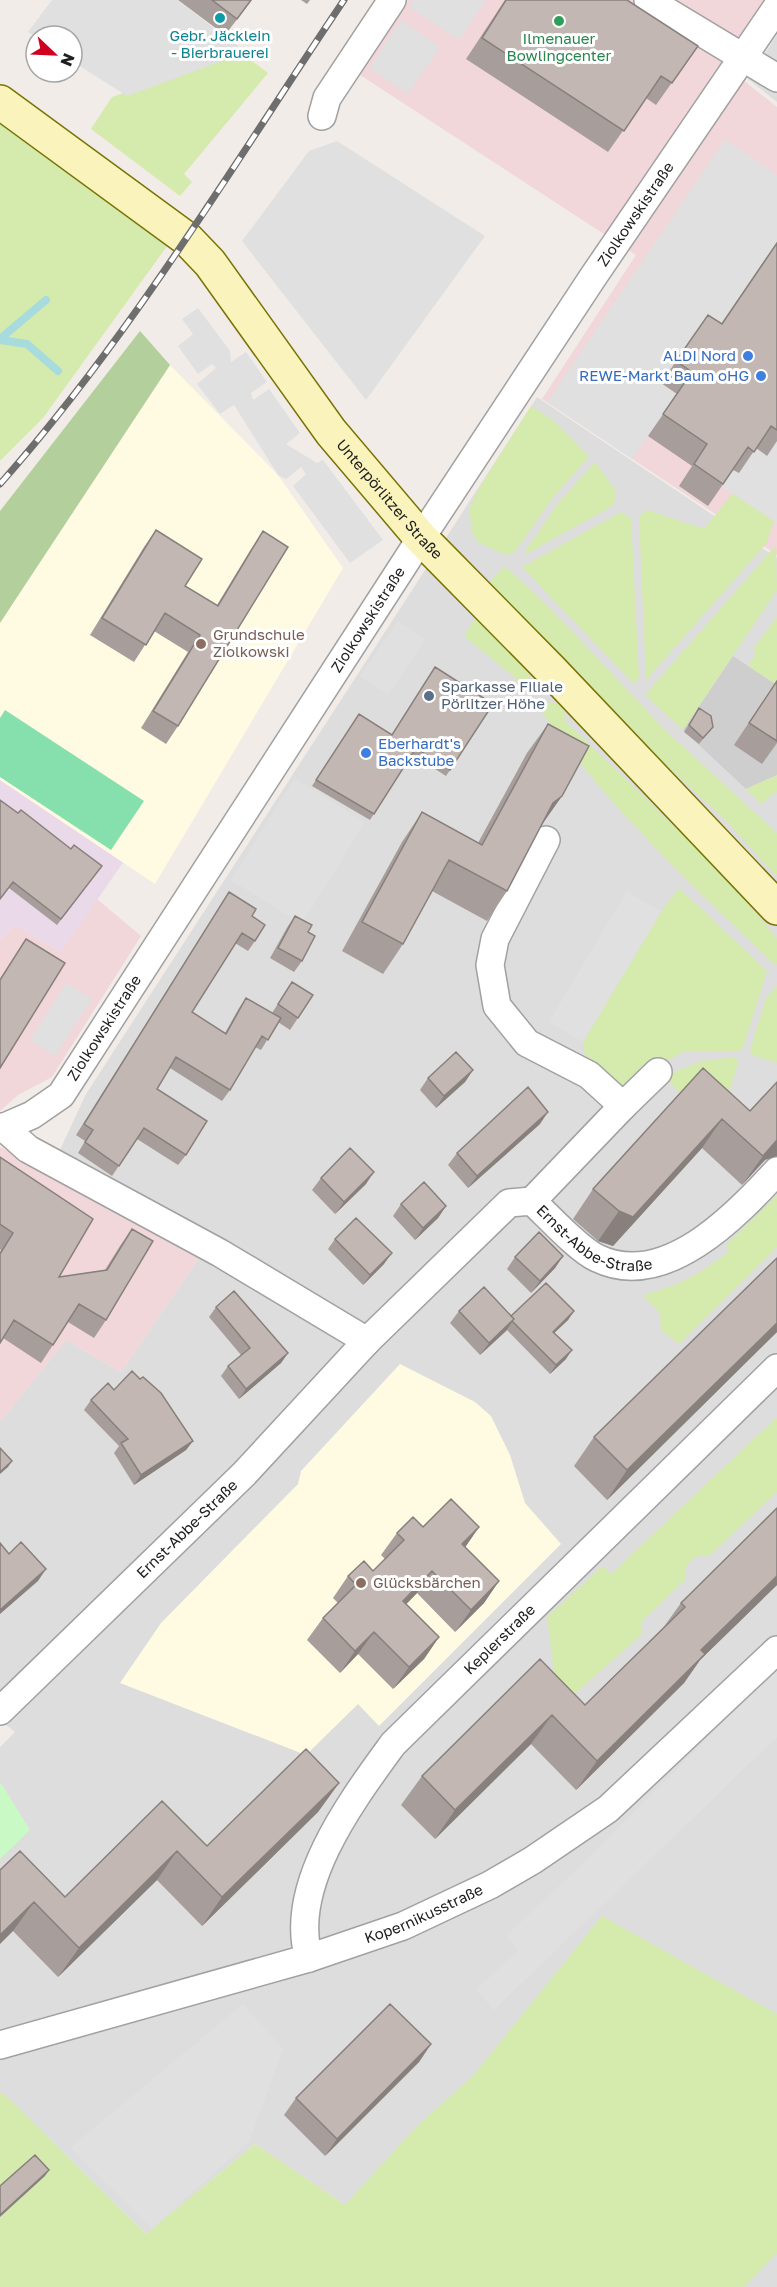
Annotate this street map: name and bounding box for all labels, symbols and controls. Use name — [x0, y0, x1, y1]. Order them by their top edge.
marker: Gebr. Jäcklein - Bierbrauerei — [213, 11, 227, 25]
marker: Ilmenauer Bowlingcenter — [552, 14, 566, 28]
north arrow — [24, 24, 84, 84]
place label: Gebr. Jäcklein - Bierbrauerei — [170, 26, 270, 61]
place label: Ilmenauer Bowlingcenter — [507, 29, 612, 64]
text: N — [56, 50, 79, 69]
street label: Ziolkowskistraße — [593, 158, 677, 269]
place label: ALDI Nord — [663, 346, 736, 364]
marker: ALDI Nord — [741, 349, 755, 363]
place label: REWE-Markt Baum oHG — [579, 366, 749, 384]
marker: REWE-Markt Baum oHG — [754, 369, 768, 383]
street label: Unterpörlitzer Straße — [333, 435, 447, 563]
street label: Ziolkowskistraße — [327, 563, 408, 675]
place label: Grundschule Ziolkowski — [213, 625, 305, 660]
marker: Grundschule Ziolkowski — [194, 637, 208, 651]
place label: Sparkasse Filiale Pörlitzer Höhe — [441, 677, 563, 712]
marker: Sparkasse Filiale Pörlitzer Höhe — [422, 689, 436, 703]
place label: Eberhardt's Backstube — [378, 734, 461, 769]
marker: Eberhardt's Backstube — [359, 746, 373, 760]
street label: Ziolkowskistraße — [63, 971, 144, 1084]
street label: Ernst-Abbe-Straße — [533, 1201, 654, 1274]
street label: Ernst-Abbe-Straße — [132, 1475, 241, 1581]
place label: Glücksbärchen — [373, 1573, 481, 1591]
marker: Glücksbärchen — [354, 1576, 368, 1590]
street label: Keplerstraße — [460, 1600, 539, 1678]
street label: Kopernikusstraße — [362, 1880, 486, 1946]

